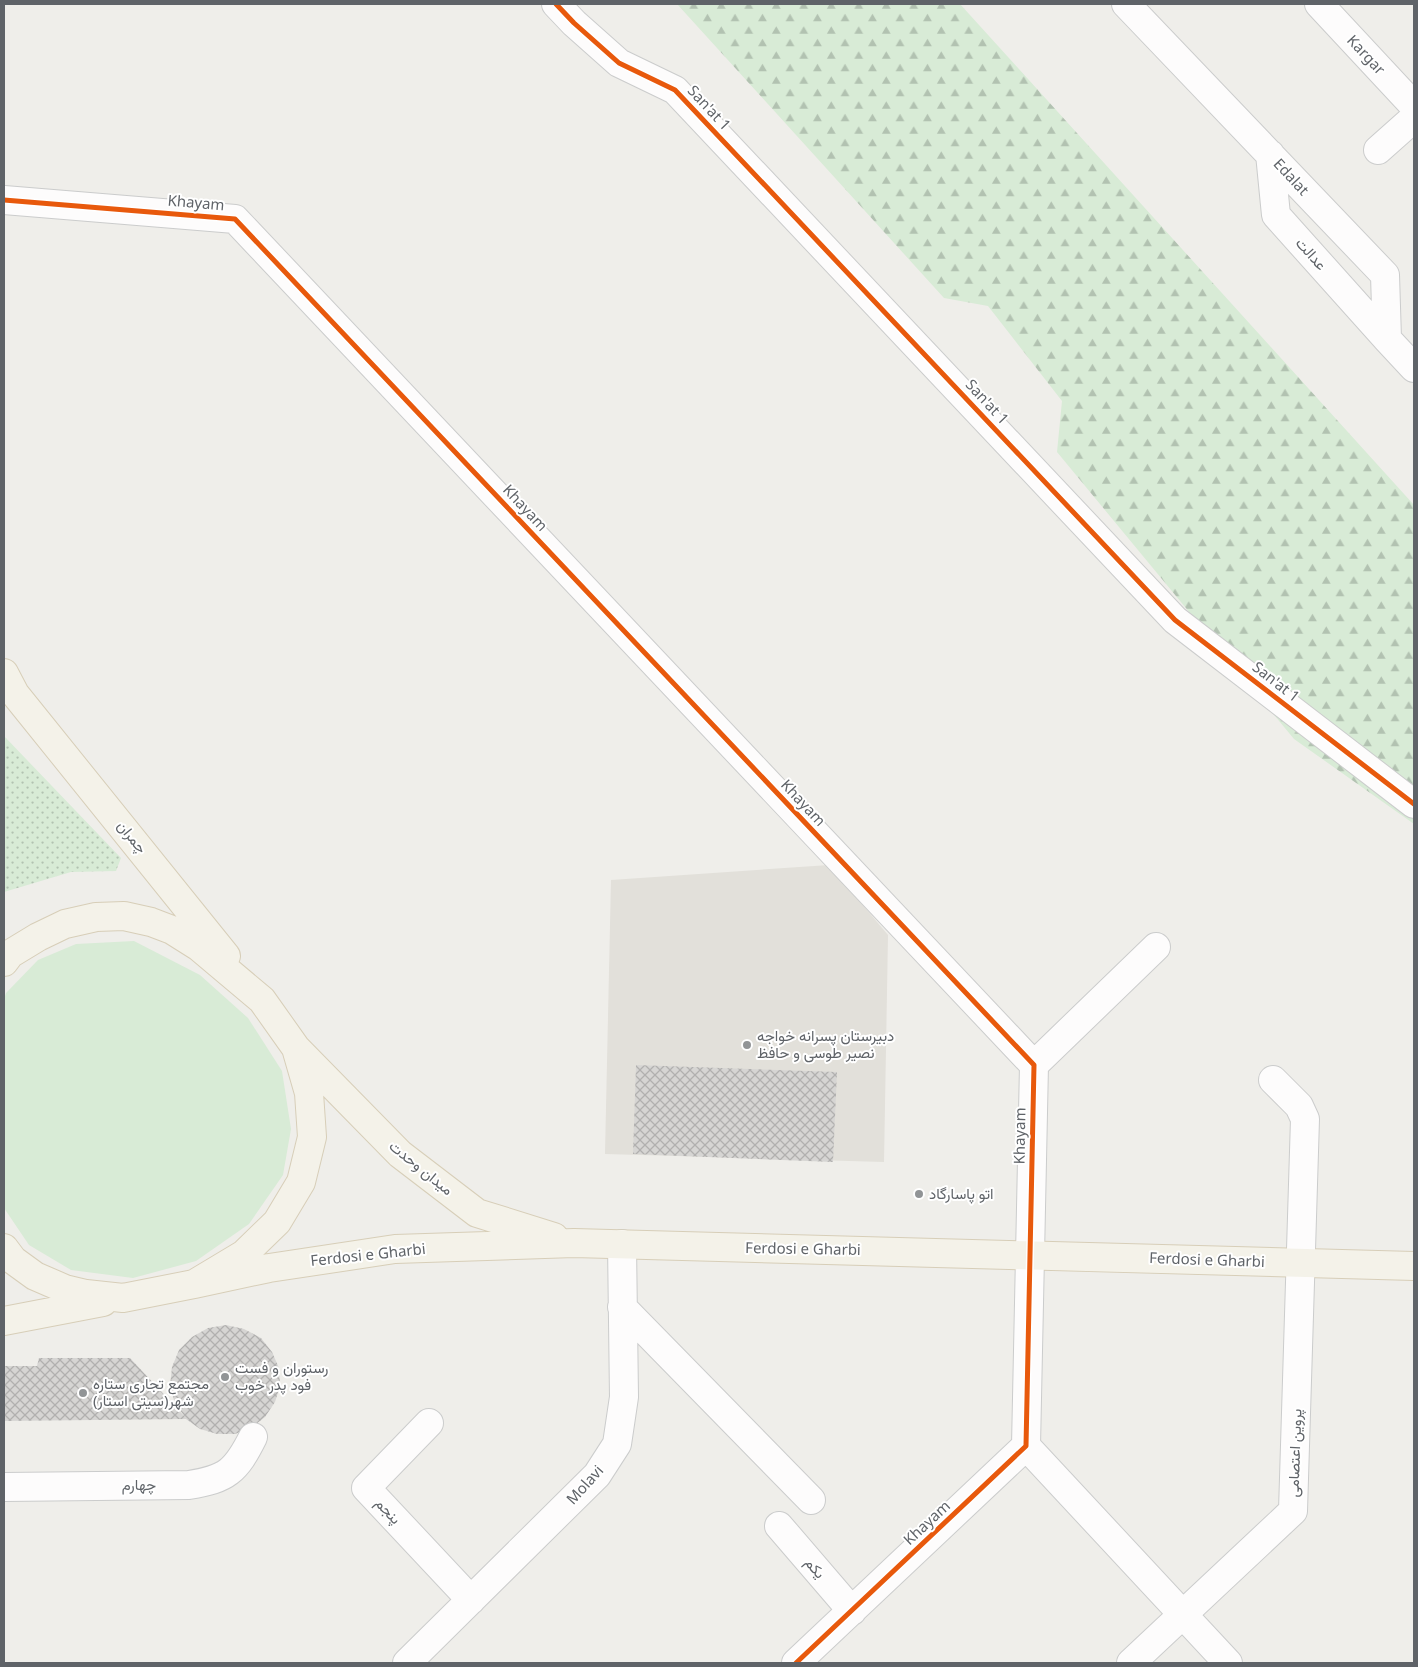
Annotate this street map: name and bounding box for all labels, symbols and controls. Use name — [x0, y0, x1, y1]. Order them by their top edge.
street label: Kargar — [1343, 30, 1390, 79]
street label: San'at 1 — [684, 80, 736, 134]
street label: Edalat — [1270, 154, 1314, 200]
street label: Khayam — [167, 190, 225, 214]
street label: عدالت — [1292, 233, 1332, 274]
street label: San'at 1 — [962, 374, 1014, 428]
street label: Khayam — [499, 480, 553, 535]
street label: San'at 1 — [1249, 656, 1304, 706]
street label: Khayam — [777, 775, 831, 830]
street label: چمران — [113, 816, 152, 858]
place label: دبیرستان پسرانه خواجه نصیر طوسی و حافظ — [757, 1025, 894, 1063]
marker: دبیرستان پسرانه خواجه نصیر طوسی و حافظ — [741, 1039, 753, 1051]
street label: Khayam — [1009, 1107, 1029, 1165]
street label: میدان وحدت — [386, 1135, 458, 1199]
place label: اتو پاسارگاد — [929, 1183, 994, 1204]
marker: اتو پاسارگاد — [913, 1188, 925, 1200]
street label: Ferdosi e Gharbi — [745, 1237, 861, 1259]
street label: Ferdosi e Gharbi — [309, 1238, 426, 1270]
street label: Ferdosi e Gharbi — [1149, 1247, 1265, 1271]
place label: رستوران و فست فود پدر خوب — [235, 1357, 329, 1395]
marker: رستوران و فست فود پدر خوب — [219, 1371, 231, 1383]
place label: مجتمع تجاری ستاره شهر(سیتی استار) — [93, 1373, 209, 1411]
marker: مجتمع تجاری ستاره شهر(سیتی استار) — [77, 1387, 89, 1399]
street label: پروین اعتصامی — [1282, 1408, 1307, 1498]
street label: Molavi — [561, 1460, 607, 1508]
street label: چهارم — [122, 1474, 156, 1495]
street label: پنجم — [371, 1493, 406, 1529]
street label: Khayam — [899, 1495, 954, 1549]
street label: یکم — [800, 1553, 830, 1583]

